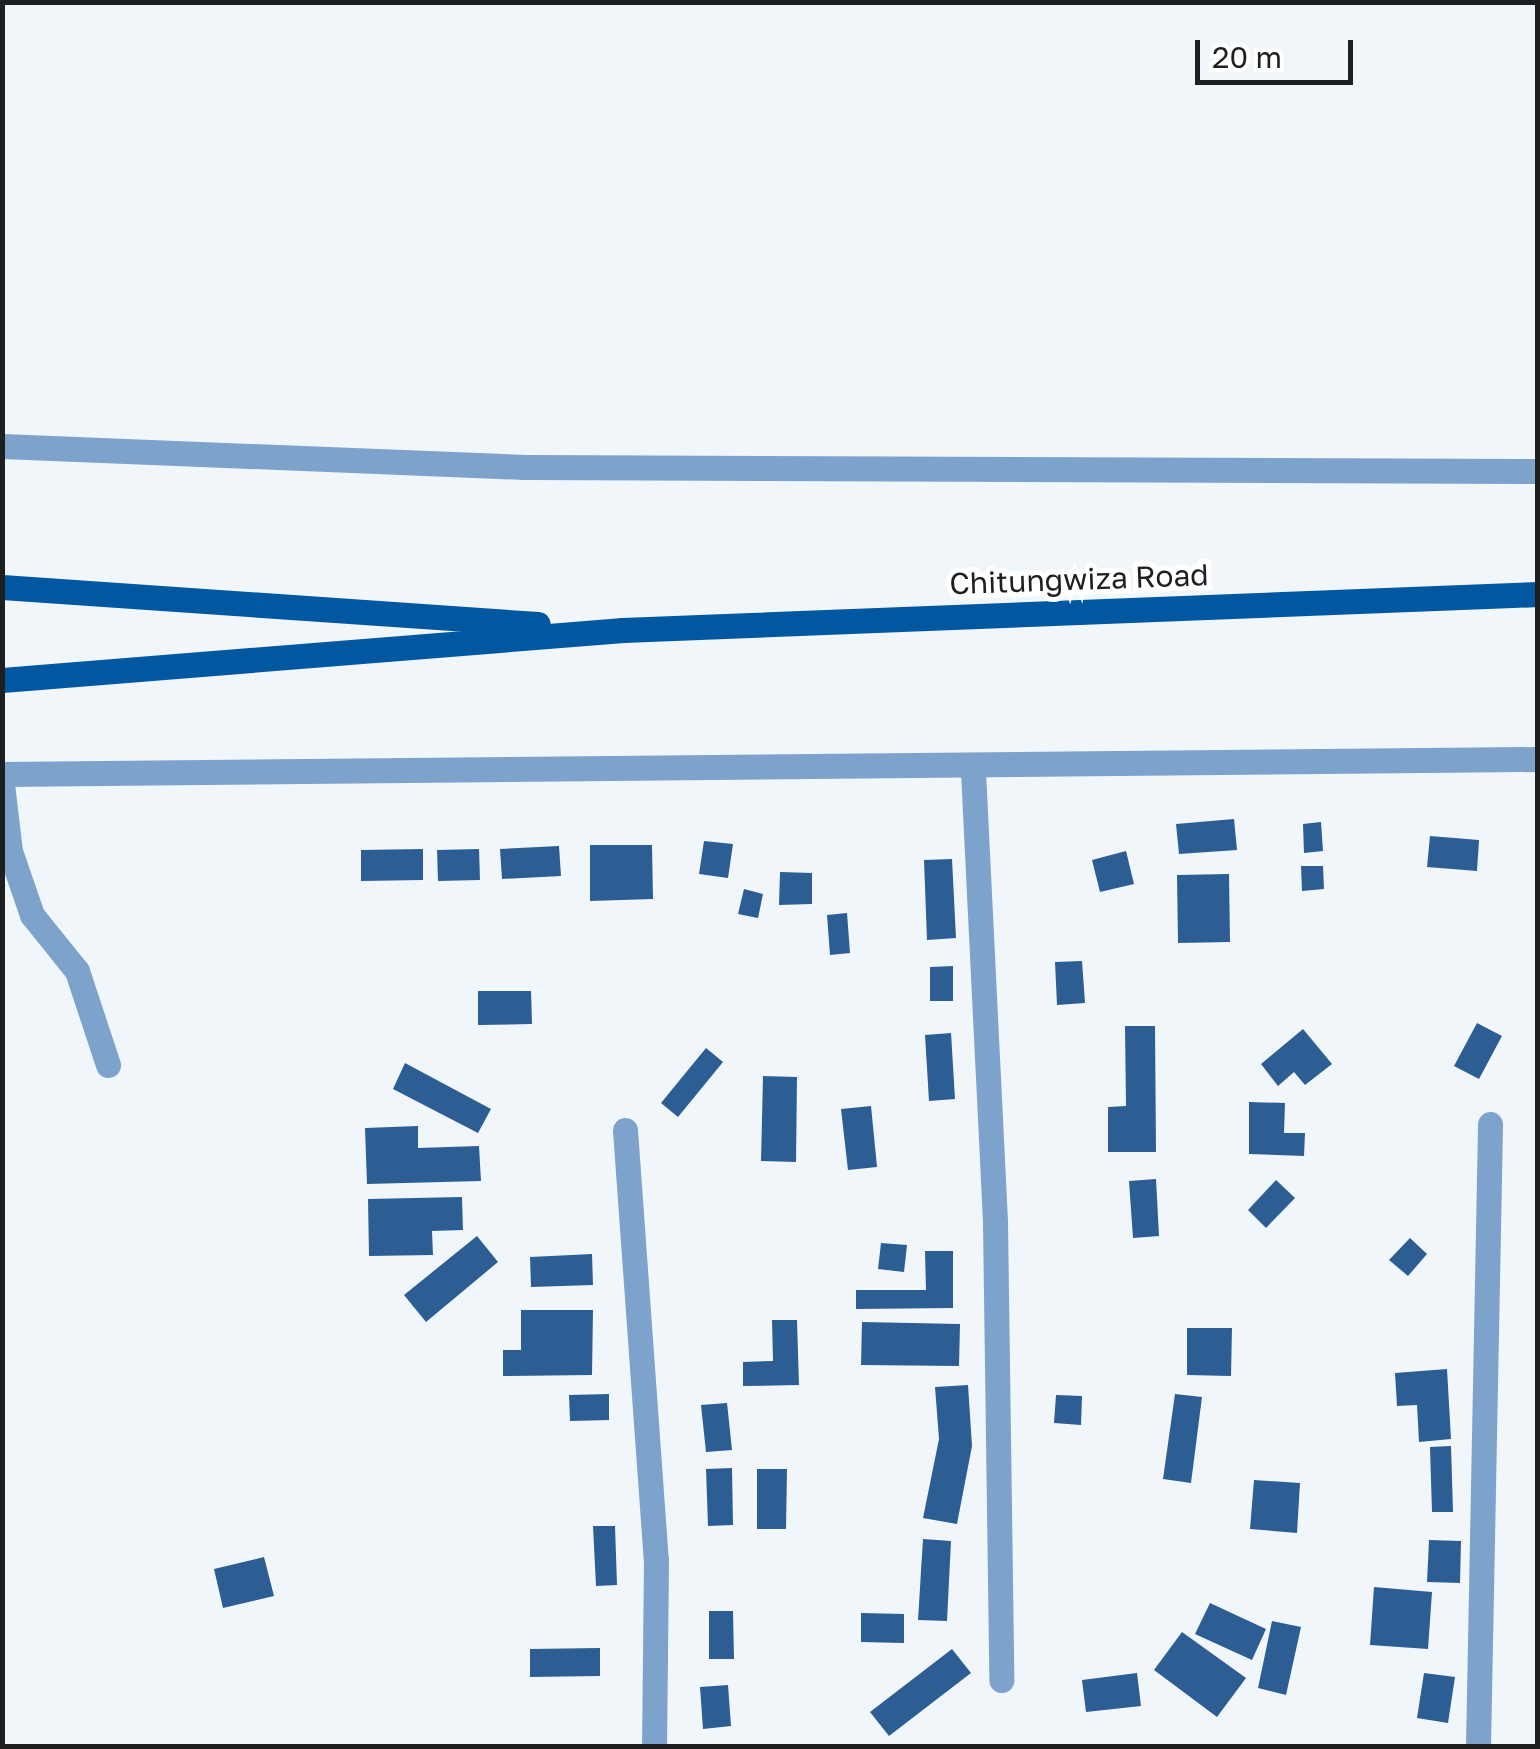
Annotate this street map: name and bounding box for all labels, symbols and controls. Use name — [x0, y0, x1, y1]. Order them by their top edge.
scale bar — [1200, 20, 1358, 82]
text: 20 m — [1212, 39, 1282, 75]
street label: Chitungwiza Road — [949, 556, 1209, 602]

